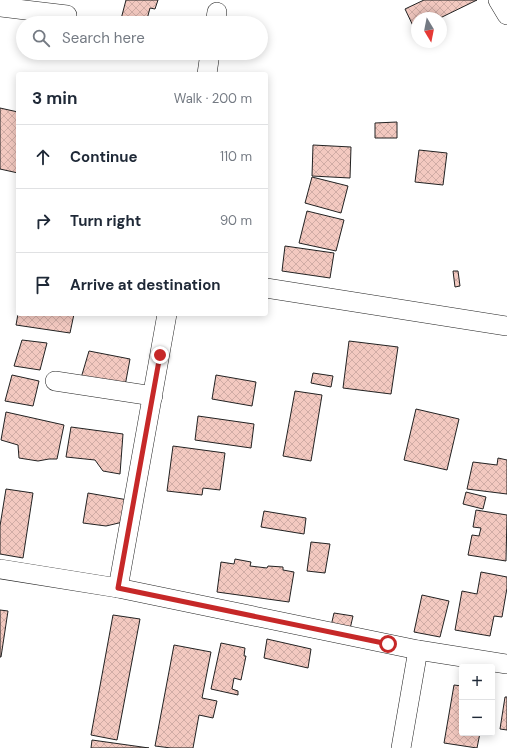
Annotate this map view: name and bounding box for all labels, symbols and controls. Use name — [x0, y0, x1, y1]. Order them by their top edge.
north arrow — [411, 12, 447, 48]
search box — [16, 16, 268, 60]
icon: search — [30, 27, 52, 49]
text: Search here — [62, 28, 145, 48]
text: 3 min — [32, 87, 77, 109]
text: Walk · 200 m — [174, 90, 252, 107]
icon: ahead — [32, 146, 54, 168]
text: Continue — [70, 147, 138, 167]
text: 110 m — [220, 148, 252, 165]
icon: right — [32, 210, 54, 232]
text: Turn right — [70, 211, 141, 231]
text: 90 m — [220, 212, 252, 229]
icon: arrive — [32, 274, 54, 296]
text: Arrive at destination — [70, 275, 221, 295]
route end — [151, 346, 169, 364]
route start — [379, 635, 397, 653]
map controls — [459, 664, 495, 736]
button: + — [459, 664, 495, 700]
button: − — [459, 700, 495, 736]

